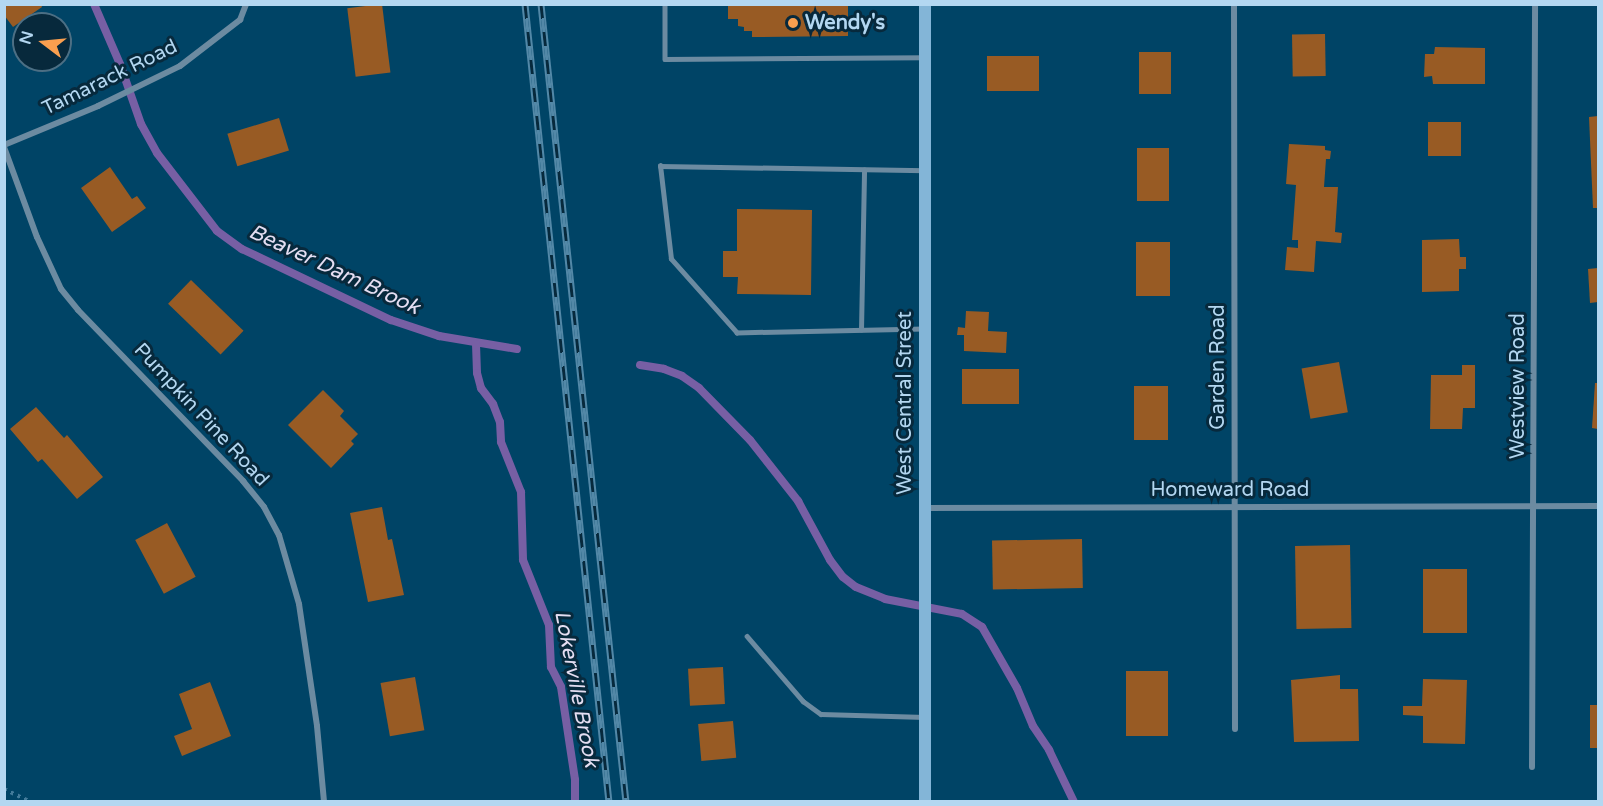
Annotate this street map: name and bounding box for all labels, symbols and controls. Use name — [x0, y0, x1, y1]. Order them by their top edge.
place label: Wendy's — [805, 11, 885, 35]
north arrow — [12, 12, 72, 72]
marker: Wendy's — [786, 16, 800, 30]
text: N — [15, 29, 38, 47]
street label: Tamarack Road — [39, 35, 181, 121]
water label: Beaver Dam Brook — [245, 219, 423, 321]
street label: Garden Road — [1206, 304, 1230, 430]
street label: West Central Street — [893, 311, 917, 495]
street label: Westview Road — [1506, 313, 1530, 459]
street label: Pumpkin Pine Road — [128, 338, 274, 492]
street label: Homeward Road — [1151, 478, 1309, 502]
water label: Lokerville Brook — [548, 608, 604, 770]

